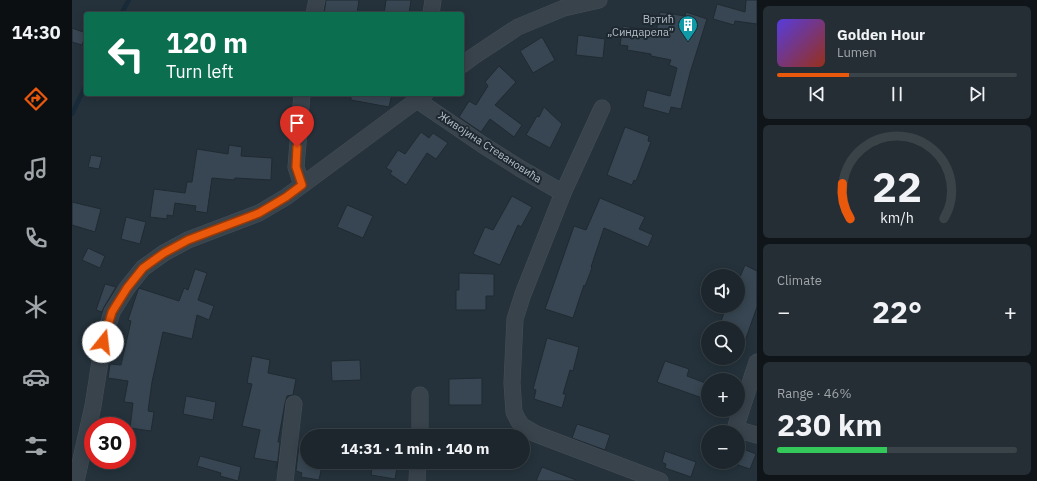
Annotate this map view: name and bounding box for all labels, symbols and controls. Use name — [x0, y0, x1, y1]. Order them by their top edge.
place label: Вртић „Синдарела” — [607, 12, 674, 39]
building icon: Вртић „Синдарела” — [677, 14, 699, 42]
text: 14:30 — [11, 21, 61, 44]
text: 120 m — [166, 24, 248, 61]
text: Golden Hour — [837, 25, 925, 44]
icon: left — [100, 28, 152, 80]
text: Lumen — [837, 44, 877, 61]
text: Turn left — [166, 60, 234, 83]
icon: previous — [806, 83, 828, 105]
icon: pause — [886, 83, 908, 105]
icon: next — [966, 83, 988, 105]
icon: directions — [22, 85, 50, 113]
pin — [280, 106, 314, 147]
street label: Живојина Стевановића — [436, 108, 545, 186]
icon: arrive — [286, 112, 308, 134]
icon: music — [22, 155, 50, 183]
text: 22 — [872, 159, 922, 213]
text: km/h — [880, 208, 914, 227]
icon: phone — [22, 224, 50, 252]
map controls — [701, 269, 745, 469]
button: sound — [701, 269, 745, 313]
text: Climate — [777, 272, 822, 289]
text: 22° — [872, 292, 922, 331]
icon: climate — [22, 293, 50, 321]
text: − — [777, 297, 790, 326]
text: + — [1004, 297, 1017, 326]
position arrow — [82, 321, 124, 363]
button: search — [701, 321, 745, 365]
icon: car — [22, 363, 50, 391]
button: + — [701, 373, 745, 417]
text: Range · 46% — [777, 385, 851, 402]
text: 230 km — [777, 405, 882, 444]
speed limit sign: 30 — [84, 417, 136, 469]
button: − — [701, 425, 745, 469]
icon: filters — [22, 432, 50, 460]
text: 14:31 · 1 min · 140 m — [341, 439, 489, 458]

